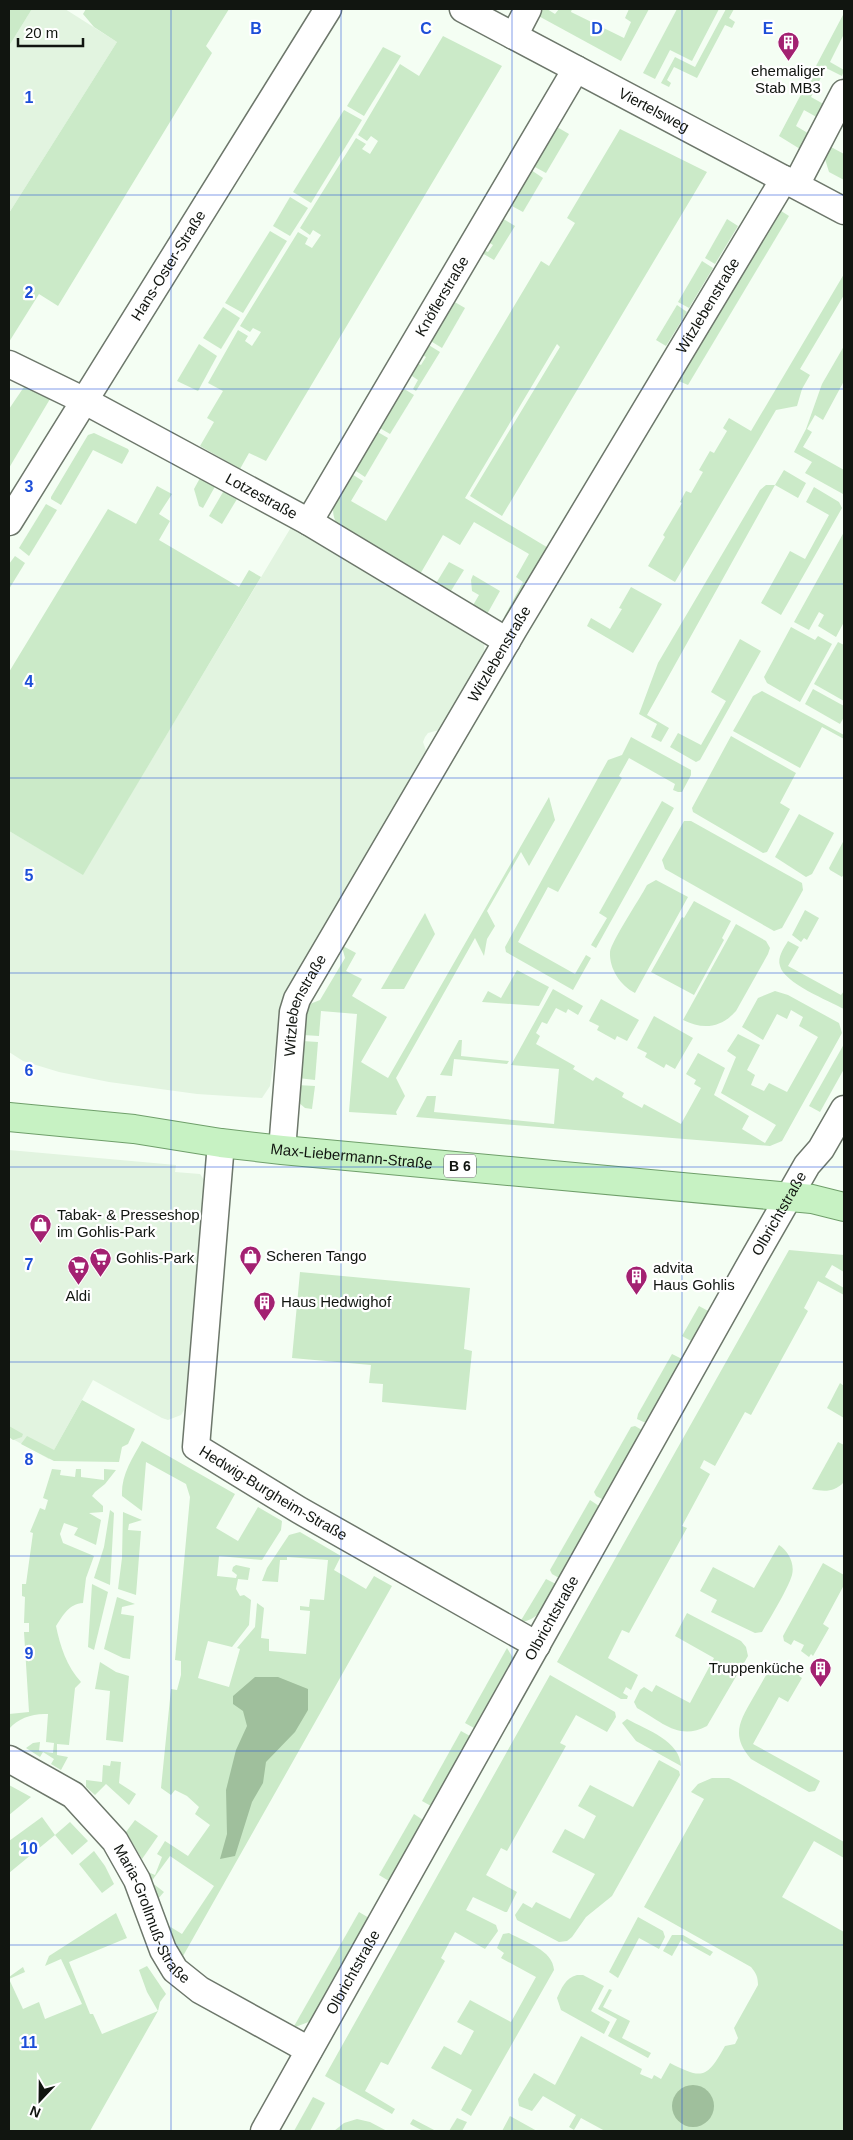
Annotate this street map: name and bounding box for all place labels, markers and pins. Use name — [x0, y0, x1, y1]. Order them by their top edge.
building icon: ehemaliger Stab MB3 — [776, 30, 800, 61]
place label: ehemaliger Stab MB3 — [751, 62, 825, 96]
place label: Tabak- & Presseshop im Gohlis-Park — [57, 1206, 200, 1240]
shop icon: Tabak- & Presseshop im Gohlis-Park — [29, 1212, 53, 1243]
shop icon: Scheren Tango — [238, 1244, 262, 1275]
supermarket icon: Gohlis-Park — [88, 1246, 112, 1277]
place label: Scheren Tango — [266, 1247, 367, 1264]
place label: Gohlis-Park — [116, 1249, 195, 1266]
supermarket icon: Aldi — [66, 1255, 90, 1286]
place label: advita Haus Gohlis — [653, 1259, 735, 1293]
building icon: advita Haus Gohlis — [625, 1265, 649, 1296]
place label: Aldi — [65, 1287, 91, 1304]
building icon: Haus Hedwighof — [253, 1290, 277, 1321]
place label: Haus Hedwighof — [281, 1293, 392, 1310]
building icon: Truppenküche — [808, 1656, 832, 1687]
place label: Truppenküche — [709, 1659, 804, 1676]

